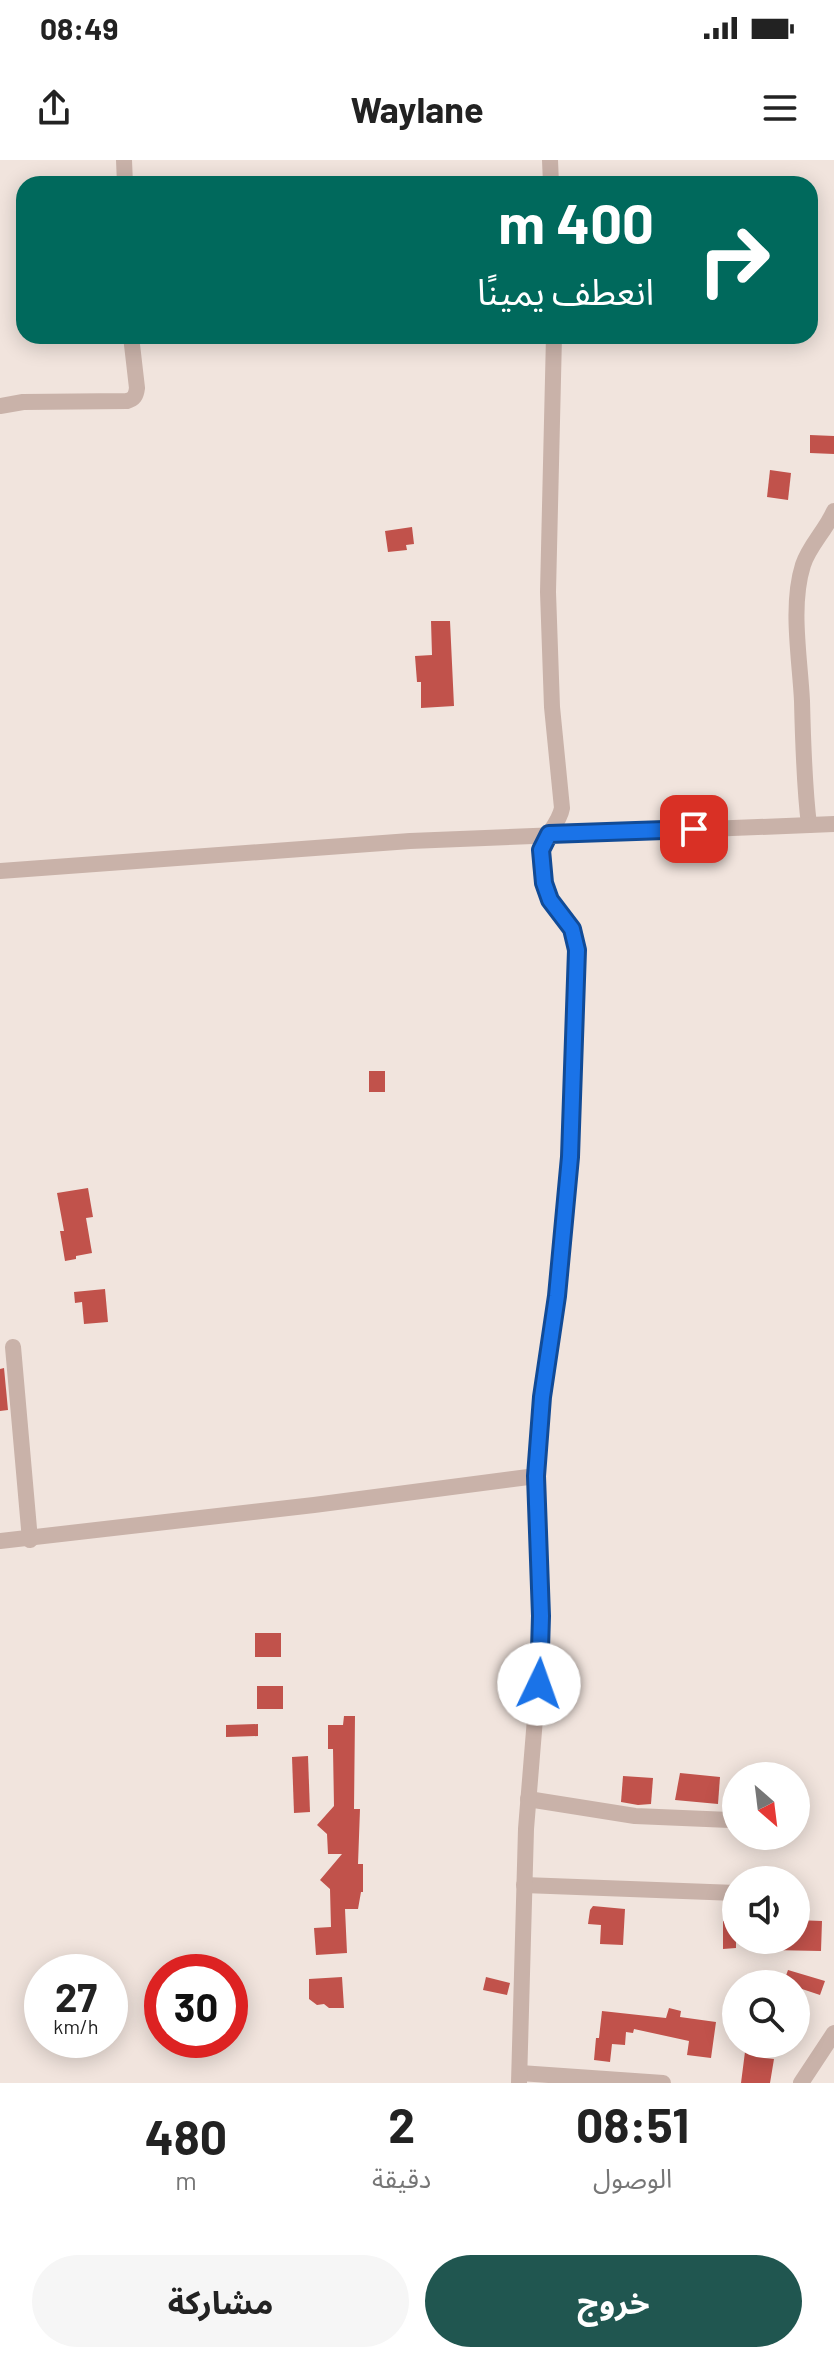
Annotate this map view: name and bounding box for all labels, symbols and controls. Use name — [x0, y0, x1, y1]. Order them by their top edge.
text: 08:49 — [40, 10, 118, 46]
icon: share — [32, 86, 76, 130]
icon: menu — [758, 86, 802, 130]
text: Waylane — [350, 87, 484, 130]
text: 400 m — [498, 188, 654, 255]
icon: right — [682, 208, 786, 312]
text: انعطف يمينًا — [477, 269, 654, 312]
pin — [660, 795, 728, 863]
icon: arrive — [672, 807, 716, 851]
position arrow — [497, 1642, 581, 1726]
north arrow — [722, 1762, 810, 1850]
map controls — [722, 1762, 810, 2058]
button: sound — [722, 1866, 810, 1954]
speed limit sign: 30 — [144, 1954, 248, 2058]
button: search — [722, 1970, 810, 2058]
text: 27 — [55, 1972, 97, 2020]
text: km/h — [53, 2014, 99, 2038]
text: 2 — [388, 2095, 415, 2153]
text: 08:51 — [576, 2095, 689, 2153]
text: 480 — [145, 2107, 227, 2165]
text: دقيقة — [372, 2162, 431, 2193]
text: الوصول — [593, 2162, 672, 2193]
text: m — [175, 2164, 197, 2195]
button: مشاركة — [32, 2255, 409, 2347]
button: خروج — [425, 2255, 802, 2347]

